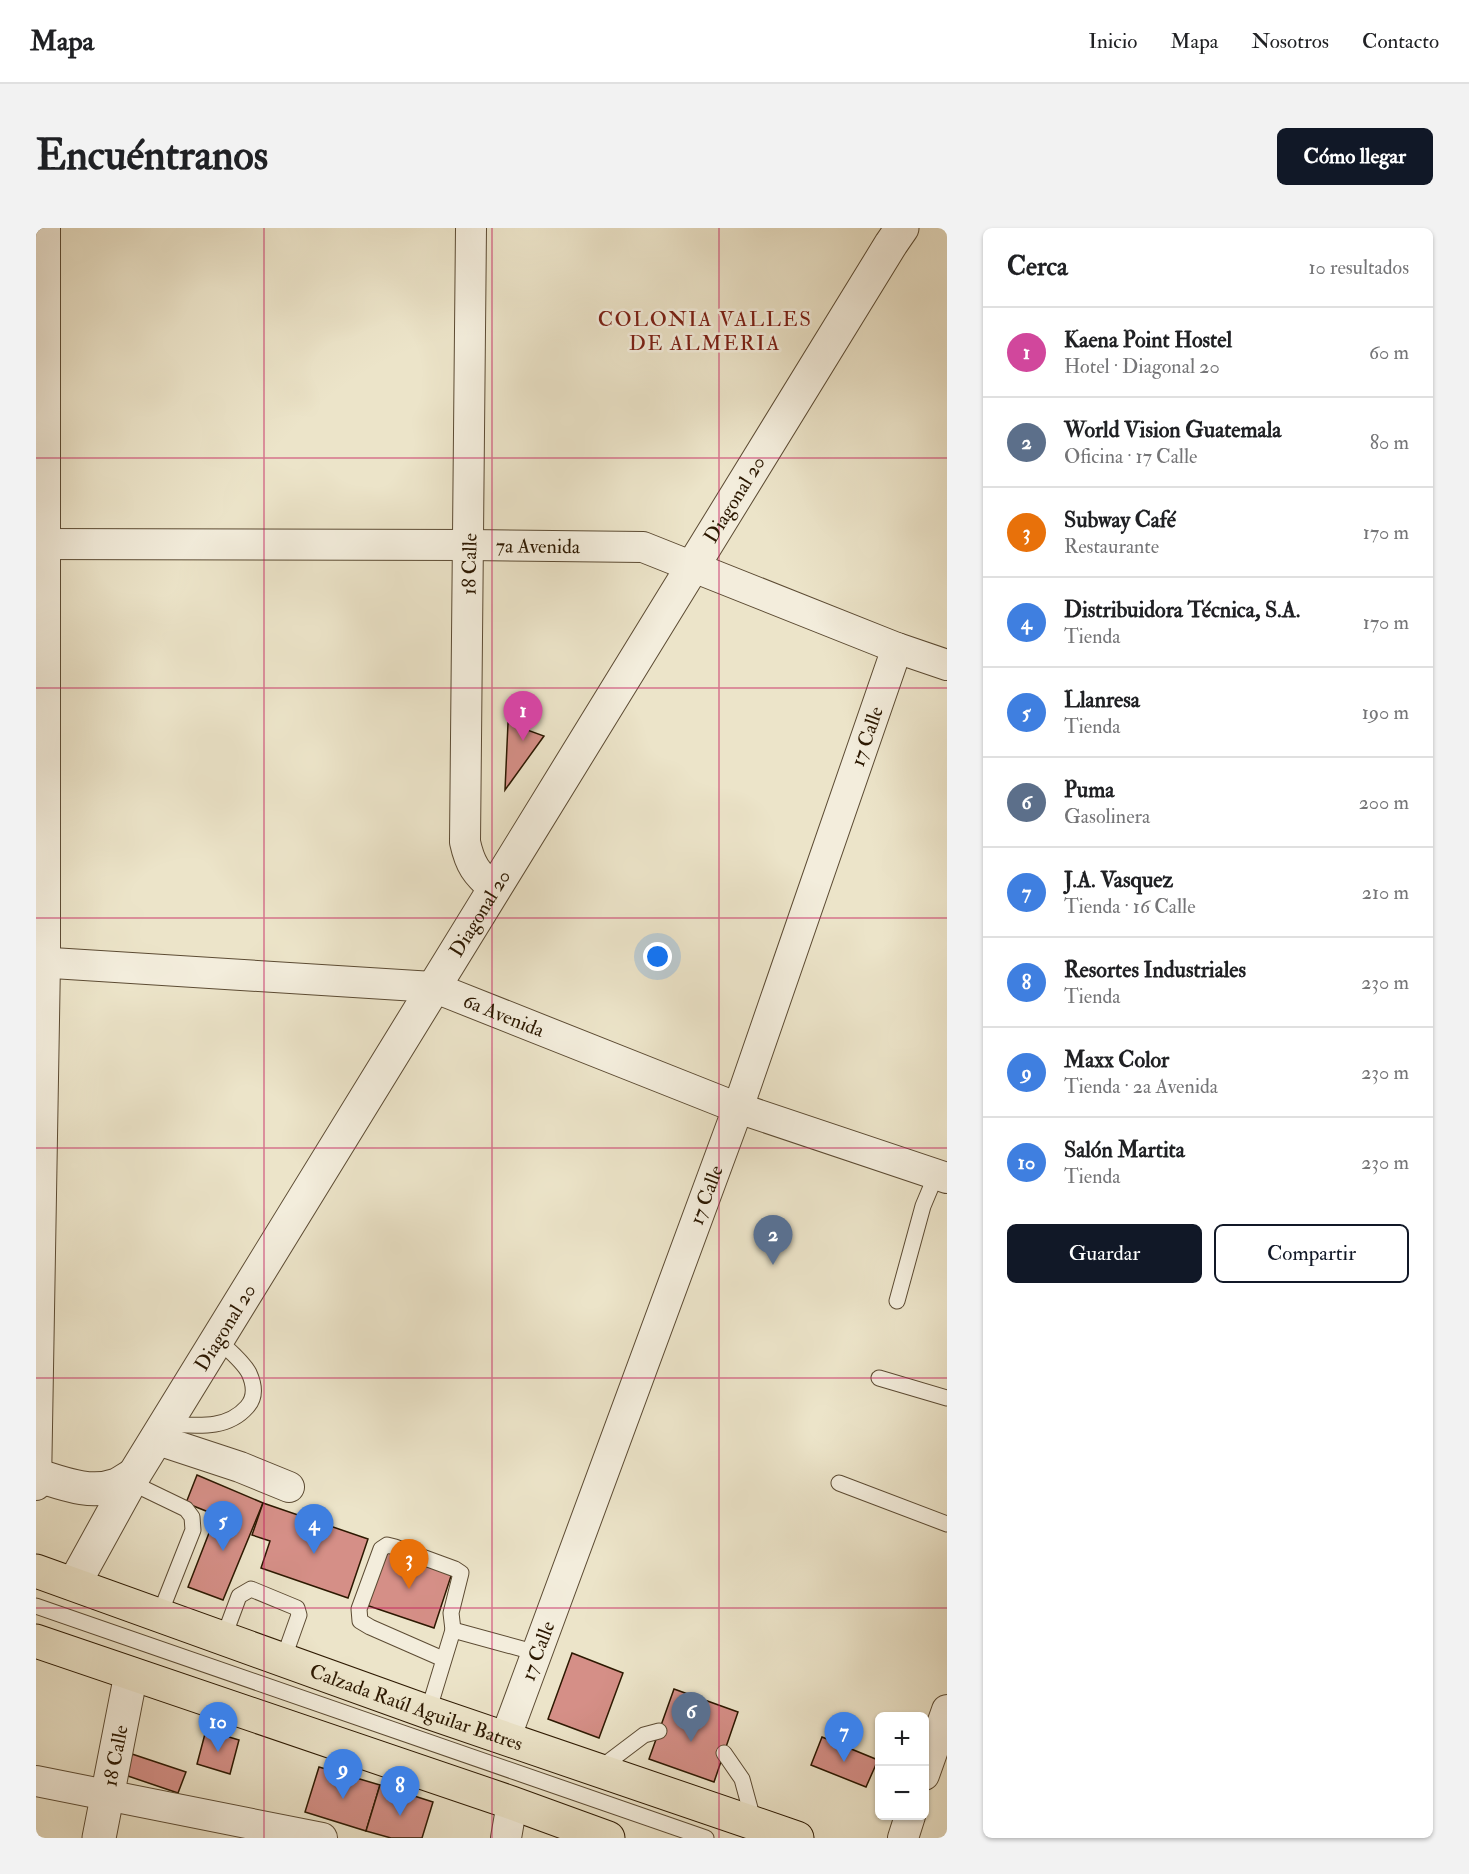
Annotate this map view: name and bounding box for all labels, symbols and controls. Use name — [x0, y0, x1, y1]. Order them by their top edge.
text: Mapa — [30, 24, 94, 59]
text: Inicio — [1088, 28, 1137, 55]
text: Mapa — [1170, 28, 1218, 55]
text: Nosotros — [1251, 28, 1329, 55]
text: Contacto — [1362, 28, 1439, 55]
button: Cómo llegar — [1277, 128, 1433, 185]
text: Encuéntranos — [36, 130, 268, 182]
text: Cerca — [1007, 251, 1068, 283]
text: 10 resultados — [1309, 255, 1409, 280]
district label: COLONIA VALLES DE ALMERIA — [598, 306, 812, 357]
text: Kaena Point Hostel — [1064, 326, 1232, 354]
text: 1 — [1023, 340, 1030, 365]
text: 60 m — [1369, 340, 1409, 365]
text: Hotel · Diagonal 20 — [1064, 354, 1220, 379]
text: World Vision Guatemala — [1064, 416, 1281, 444]
text: 2 — [1021, 430, 1032, 455]
text: 80 m — [1370, 430, 1409, 455]
text: Oficina · 17 Calle — [1064, 444, 1197, 469]
street label: Diagonal 20 — [698, 451, 771, 548]
text: Subway Café — [1064, 506, 1176, 534]
text: 3 — [1023, 520, 1030, 545]
text: 170 m — [1363, 520, 1409, 545]
street label: 18 Calle — [456, 533, 483, 595]
street label: 7a Avenida — [496, 533, 581, 559]
text: Restaurante — [1064, 534, 1159, 559]
text: Distribuidora Técnica, S.A. — [1064, 596, 1300, 624]
text: 4 — [1021, 610, 1032, 635]
text: 170 m — [1363, 610, 1409, 635]
text: Tienda — [1064, 624, 1121, 649]
text: Llanresa — [1064, 686, 1140, 714]
pin: 1 — [504, 692, 542, 741]
text: 5 — [1022, 700, 1031, 725]
text: 190 m — [1362, 700, 1409, 725]
street label: 17 Calle — [845, 703, 889, 770]
text: Tienda — [1064, 714, 1121, 739]
text: Puma — [1064, 776, 1114, 804]
text: 6 — [1021, 790, 1032, 815]
text: 200 m — [1359, 790, 1409, 815]
text: Gasolinera — [1064, 804, 1150, 829]
street label: Diagonal 20 — [444, 865, 516, 962]
text: J.A. Vasquez — [1064, 866, 1173, 894]
text: 7 — [1022, 880, 1031, 905]
text: 210 m — [1362, 880, 1409, 905]
text: Tienda · 16 Calle — [1064, 894, 1196, 919]
your location — [643, 942, 672, 971]
text: Resortes Industriales — [1064, 956, 1246, 984]
text: 8 — [1022, 970, 1031, 995]
text: 230 m — [1361, 970, 1409, 995]
text: Tienda — [1064, 984, 1121, 1009]
street label: 6a Avenida — [459, 988, 549, 1043]
text: Maxx Color — [1064, 1046, 1169, 1074]
text: 9 — [1021, 1060, 1032, 1085]
text: 230 m — [1361, 1060, 1409, 1085]
text: Tienda · 2a Avenida — [1064, 1074, 1218, 1099]
text: Salón Martita — [1064, 1136, 1185, 1164]
text: 10 — [1018, 1150, 1035, 1175]
text: 230 m — [1361, 1150, 1409, 1175]
street label: 17 Calle — [684, 1162, 729, 1228]
text: Tienda — [1064, 1164, 1121, 1189]
pin: 2 — [754, 1216, 792, 1265]
button: Guardar — [1007, 1224, 1202, 1283]
button: Compartir — [1214, 1224, 1409, 1283]
street label: Diagonal 20 — [189, 1279, 262, 1376]
pin: 5 — [204, 1502, 243, 1551]
pin: 4 — [294, 1504, 334, 1554]
pin: 3 — [390, 1540, 428, 1589]
street label: 17 Calle — [516, 1618, 560, 1684]
street label: Calzada Raúl Aguilar Batres — [306, 1658, 526, 1757]
pin: 6 — [672, 1692, 710, 1742]
pin: 10 — [198, 1702, 237, 1752]
pin: 7 — [824, 1712, 864, 1762]
map controls — [875, 1712, 929, 1820]
button: + — [875, 1712, 929, 1766]
street label: 18 Calle — [97, 1723, 134, 1789]
pin: 9 — [324, 1750, 362, 1799]
pin: 8 — [380, 1766, 420, 1816]
button: − — [875, 1766, 929, 1820]

